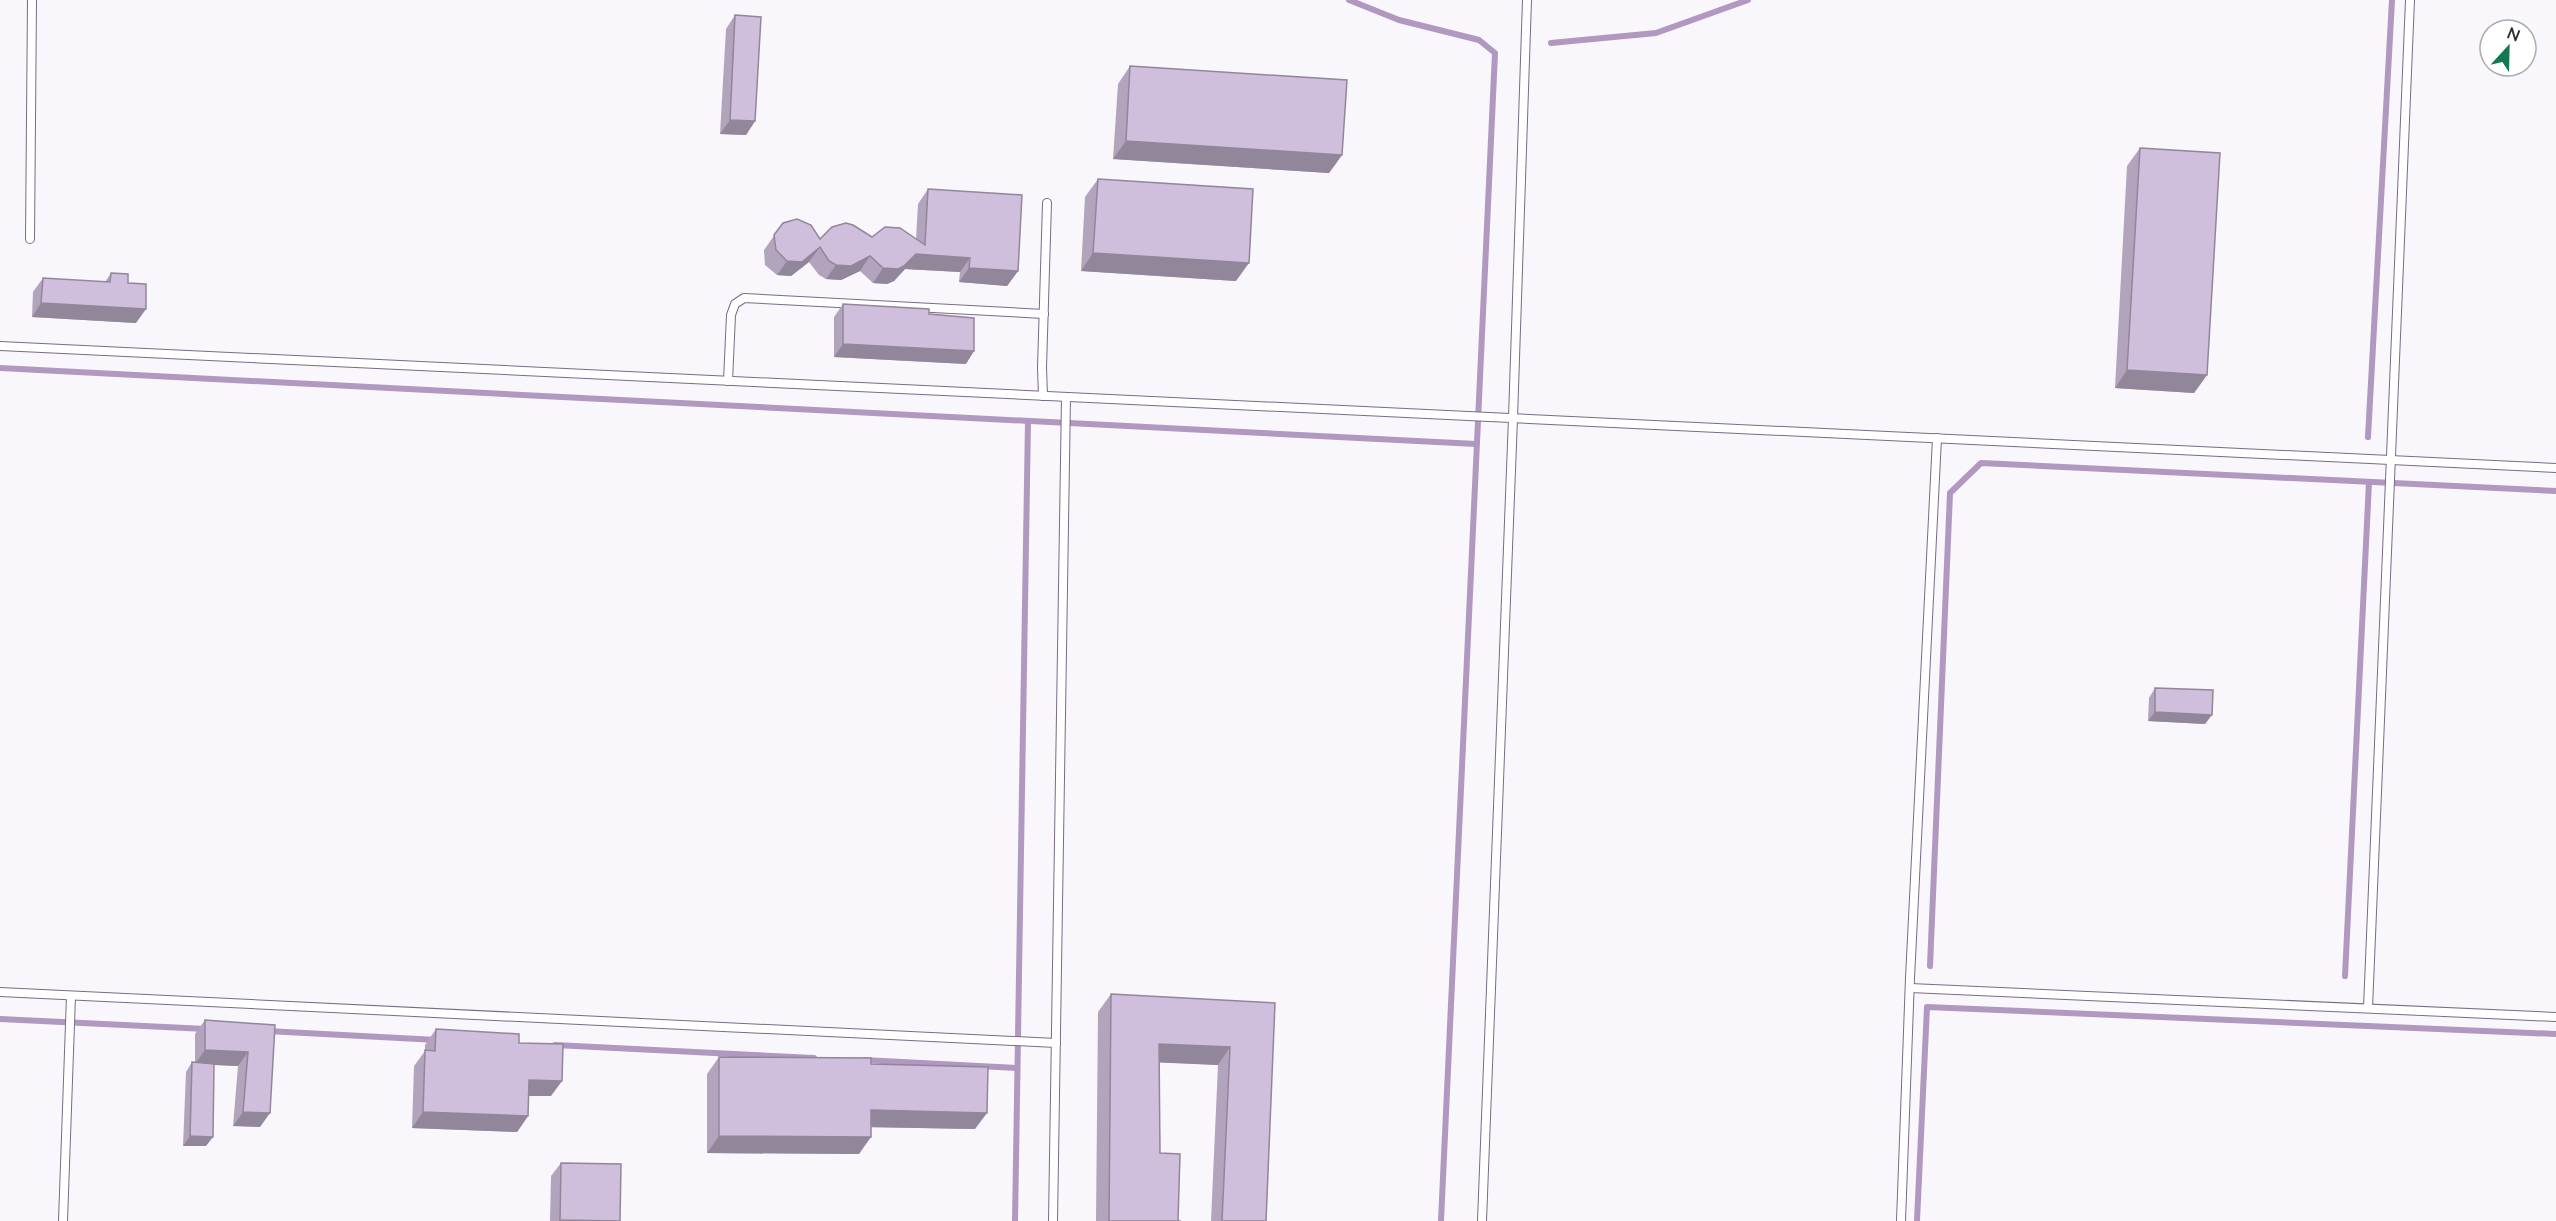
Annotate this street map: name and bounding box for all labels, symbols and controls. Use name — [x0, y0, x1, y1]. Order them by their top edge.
north arrow — [2478, 18, 2538, 78]
text: N — [2505, 23, 2523, 45]

